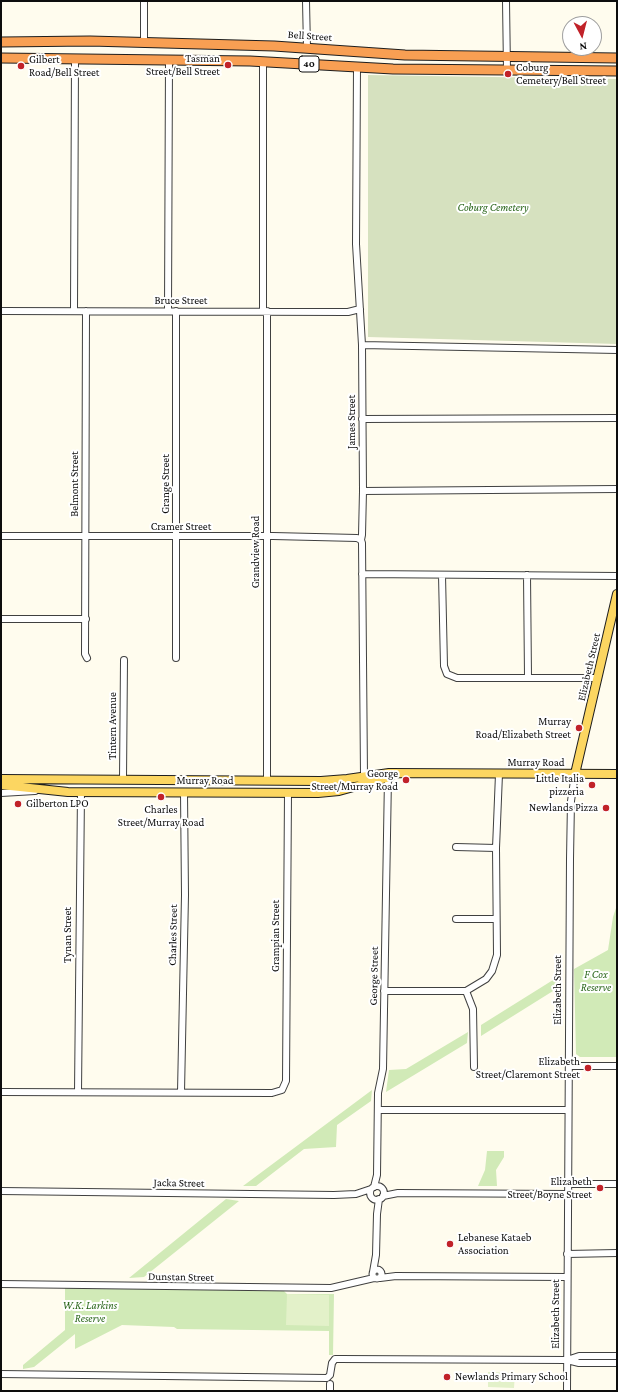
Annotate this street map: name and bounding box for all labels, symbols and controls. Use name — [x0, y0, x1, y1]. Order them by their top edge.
north arrow — [562, 16, 602, 56]
street label: Bell Street — [287, 28, 333, 44]
text: N — [579, 41, 588, 53]
place label: Tasman Street/Bell Street — [146, 52, 220, 78]
place label: Gilbert Road/Bell Street — [29, 53, 99, 79]
road number: 40 — [299, 56, 319, 72]
marker: Tasman Street/Bell Street — [223, 60, 233, 70]
marker: Gilbert Road/Bell Street — [16, 61, 26, 71]
place label: Coburg Cemetery/Bell Street — [516, 61, 606, 87]
marker: Coburg Cemetery/Bell Street — [503, 69, 513, 79]
park label: Coburg Cemetery — [457, 201, 529, 215]
street label: Bruce Street — [155, 294, 207, 308]
street label: James Street — [345, 395, 359, 449]
street label: Belmont Street — [68, 451, 82, 517]
street label: Grange Street — [159, 454, 173, 514]
street label: Grandview Road — [249, 516, 263, 588]
street label: Cramer Street — [151, 520, 211, 534]
street label: Elizabeth Street — [575, 632, 603, 702]
street label: Tintern Avenue — [106, 692, 120, 760]
place label: Murray Road/Elizabeth Street — [476, 715, 571, 741]
marker: Murray Road/Elizabeth Street — [574, 723, 584, 733]
street label: Murray Road — [507, 756, 565, 770]
place label: George Street/Murray Road — [311, 767, 398, 793]
place label: Little Italia pizzeria — [536, 772, 584, 798]
street label: Murray Road — [176, 774, 234, 788]
marker: George Street/Murray Road — [401, 775, 411, 785]
marker: Little Italia pizzeria — [587, 780, 597, 790]
marker: Charles Street/Murray Road — [156, 792, 166, 802]
place label: Gilberton LPO — [26, 797, 88, 811]
marker: Gilberton LPO — [13, 799, 23, 809]
place label: Newlands Pizza — [529, 801, 598, 815]
place label: Charles Street/Murray Road — [118, 803, 204, 829]
marker: Newlands Pizza — [601, 803, 611, 813]
street label: Grampian Street — [269, 900, 283, 972]
street label: Charles Street — [166, 904, 180, 966]
street label: Tynan Street — [61, 907, 75, 963]
street label: George Street — [367, 946, 381, 1006]
street label: Elizabeth Street — [551, 955, 565, 1025]
park label: F Cox Reserve — [581, 968, 611, 994]
place label: Elizabeth Street/Claremont Street — [476, 1055, 580, 1081]
marker: Elizabeth Street/Claremont Street — [583, 1063, 593, 1073]
place label: Elizabeth Street/Boyne Street — [507, 1175, 592, 1201]
street label: Jacka Street — [153, 1176, 205, 1190]
marker: Elizabeth Street/Boyne Street — [595, 1183, 605, 1193]
place label: Lebanese Kataeb Association — [458, 1231, 531, 1257]
marker: Lebanese Kataeb Association — [445, 1239, 455, 1249]
street label: Dunstan Street — [148, 1270, 214, 1284]
street label: Elizabeth Street — [549, 1279, 563, 1349]
park label: W.K. Larkins Reserve — [63, 1299, 117, 1325]
place label: Newlands Primary School — [455, 1370, 568, 1384]
marker: Newlands Primary School — [442, 1372, 452, 1382]

